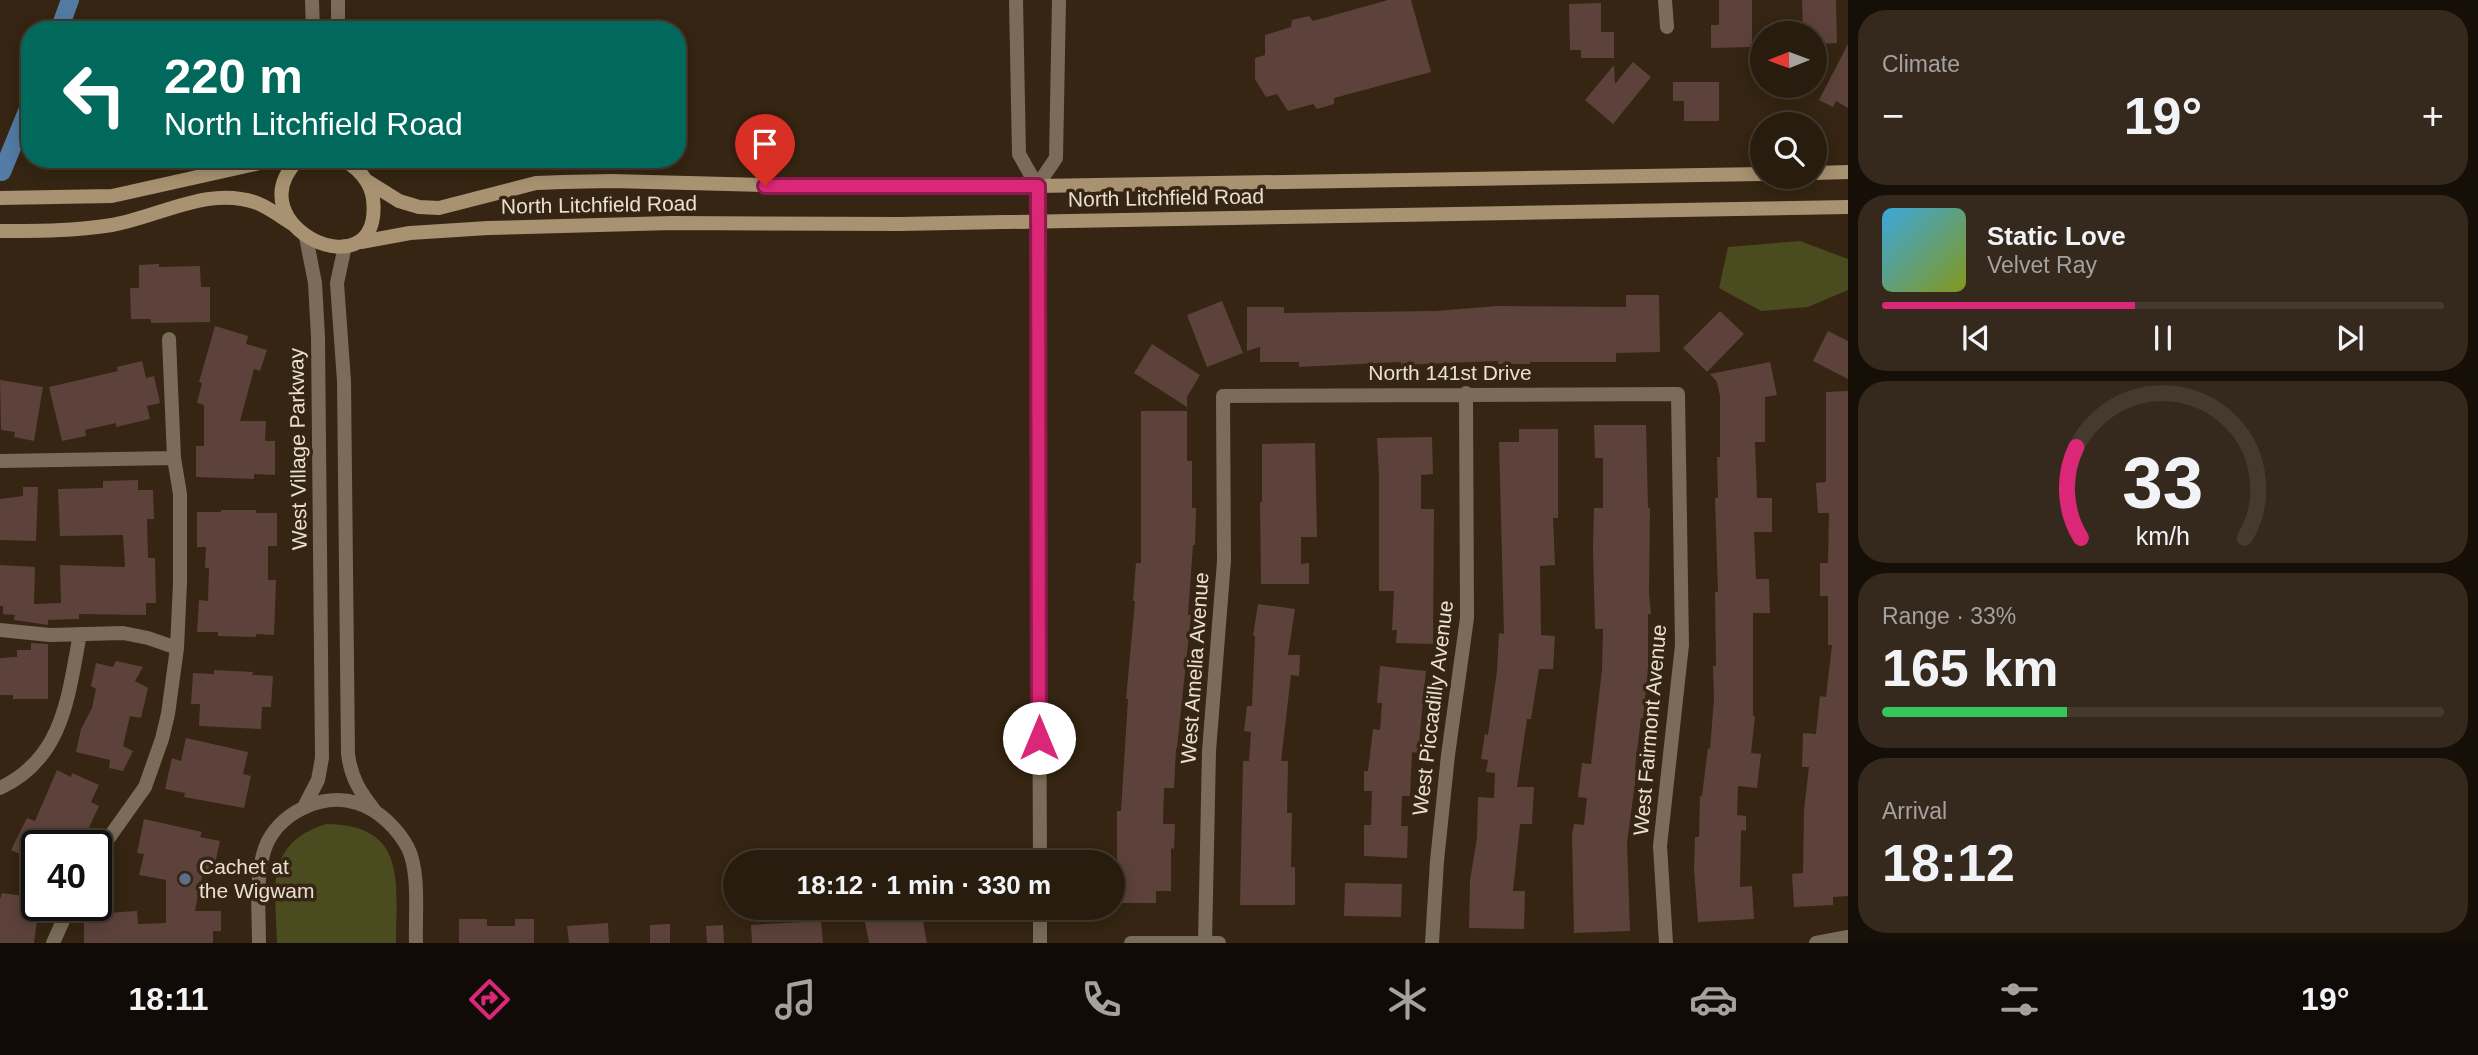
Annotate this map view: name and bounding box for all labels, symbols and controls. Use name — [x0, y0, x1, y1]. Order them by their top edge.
north arrow — [1750, 21, 1827, 98]
map controls — [1750, 21, 1827, 189]
icon: left — [49, 49, 140, 140]
text: 220 m — [164, 49, 303, 103]
text: Climate — [1882, 51, 1960, 77]
text: 19° — [2124, 87, 2202, 145]
text: − — [1882, 95, 1904, 137]
text: + — [2422, 95, 2444, 137]
text: North Litchfield Road — [164, 106, 463, 142]
button: search — [1750, 112, 1827, 189]
pin — [735, 114, 795, 186]
icon: arrive — [746, 125, 784, 163]
street label: North Litchfield Road — [1068, 184, 1264, 211]
street label: North Litchfield Road — [501, 191, 697, 218]
text: Static Love — [1987, 221, 2126, 251]
text: Velvet Ray — [1987, 252, 2097, 278]
icon: previous — [1957, 319, 1995, 357]
icon: pause — [2144, 319, 2182, 357]
icon: next — [2331, 319, 2369, 357]
street label: West Village Parkway — [284, 347, 311, 550]
street label: North 141st Drive — [1368, 361, 1532, 384]
text: 33 — [2123, 442, 2203, 523]
text: km/h — [2136, 521, 2190, 549]
street label: West Amelia Avenue — [1176, 571, 1213, 764]
street label: West Piccadilly Avenue — [1408, 599, 1457, 817]
text: Range · 33% — [1882, 603, 2016, 629]
street label: West Fairmont Avenue — [1629, 624, 1670, 836]
text: 165 km — [1882, 639, 2058, 697]
position arrow — [1002, 701, 1076, 775]
text: Arrival — [1882, 798, 1947, 824]
speed limit sign: 40 — [21, 830, 112, 921]
text: 18:12 — [1882, 834, 2015, 892]
place label: Cachet at the Wigwam — [199, 855, 315, 902]
text: 18:12 · 1 min · 330 m — [797, 870, 1051, 900]
marker: Cachet at the Wigwam — [177, 871, 193, 887]
icon: directions — [465, 975, 514, 1024]
icon: music — [771, 975, 820, 1024]
icon: phone — [1077, 975, 1126, 1024]
icon: climate — [1383, 975, 1432, 1024]
icon: car — [1689, 975, 1738, 1024]
icon: filters — [1995, 975, 2044, 1024]
text: 18:11 — [128, 981, 209, 1017]
text: 19° — [2301, 981, 2350, 1017]

